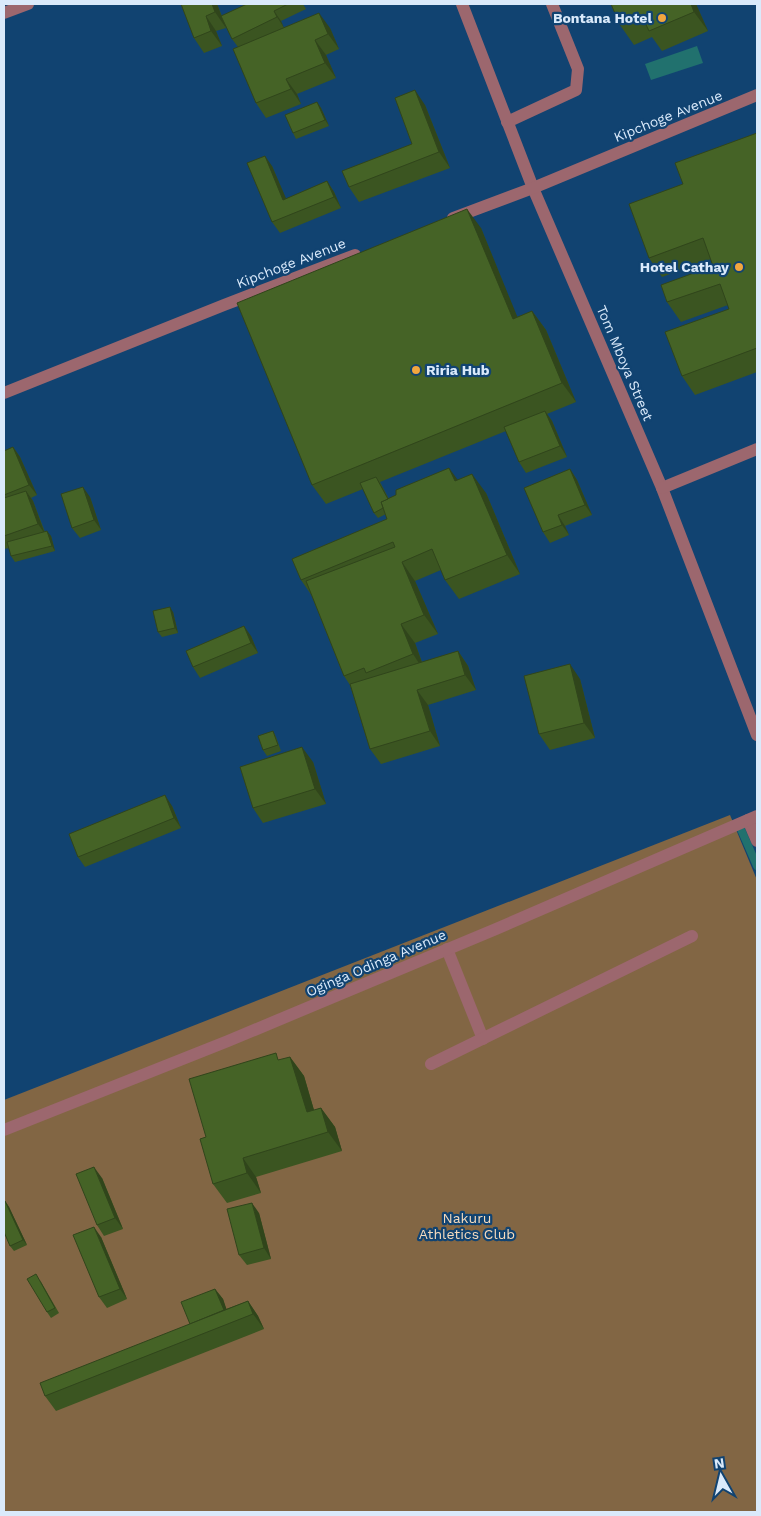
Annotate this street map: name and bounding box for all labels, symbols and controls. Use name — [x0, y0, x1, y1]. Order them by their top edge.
place label: Bontana Hotel — [553, 10, 652, 26]
marker: Bontana Hotel — [656, 12, 668, 24]
street label: Kipchoge Avenue — [611, 87, 725, 145]
street label: Kipchoge Avenue — [234, 235, 348, 291]
place label: Hotel Cathay — [640, 259, 729, 275]
marker: Hotel Cathay — [733, 261, 745, 273]
street label: Tom Mboya Street — [593, 303, 657, 423]
place label: Riria Hub — [426, 362, 490, 378]
marker: Riria Hub — [410, 364, 422, 376]
street label: Oginga Odinga Avenue — [304, 926, 448, 1000]
park label: Nakuru Athletics Club — [419, 1210, 515, 1242]
north arrow — [696, 1451, 746, 1501]
text: N — [713, 1454, 725, 1472]

